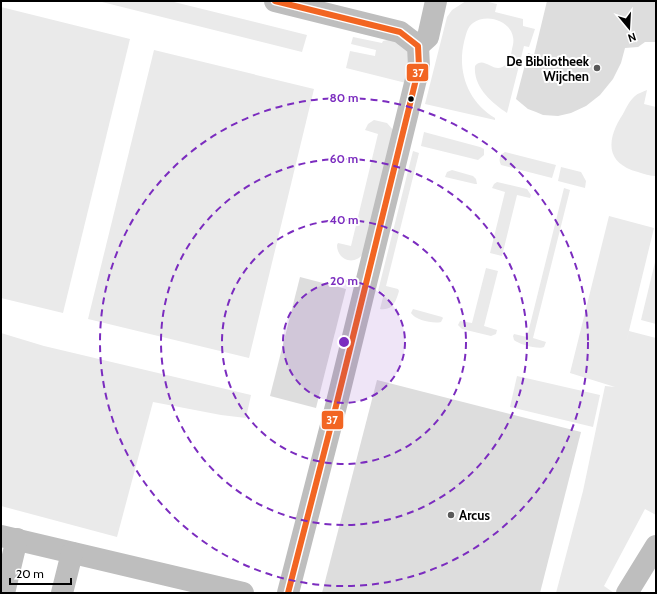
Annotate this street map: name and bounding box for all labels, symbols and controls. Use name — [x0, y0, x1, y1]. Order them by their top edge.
north arrow — [609, 8, 649, 48]
text: N — [626, 30, 638, 45]
place label: De Bibliotheek Wijchen — [506, 53, 590, 84]
line badge: 37 — [406, 63, 429, 82]
marker: De Bibliotheek Wijchen — [592, 63, 602, 73]
text: 37 — [412, 66, 424, 80]
text: 80 m — [330, 90, 358, 105]
unlabelled marker — [406, 94, 416, 104]
text: 60 m — [330, 151, 358, 166]
text: 40 m — [329, 212, 359, 227]
text: 20 m — [330, 273, 358, 288]
centre of rings — [337, 335, 351, 349]
line badge: 37 — [321, 410, 344, 430]
text: 37 — [326, 413, 338, 427]
place label: Arcus — [459, 507, 490, 523]
marker: Arcus — [446, 510, 456, 520]
scale bar — [10, 560, 71, 586]
text: 20 m — [16, 566, 44, 581]

